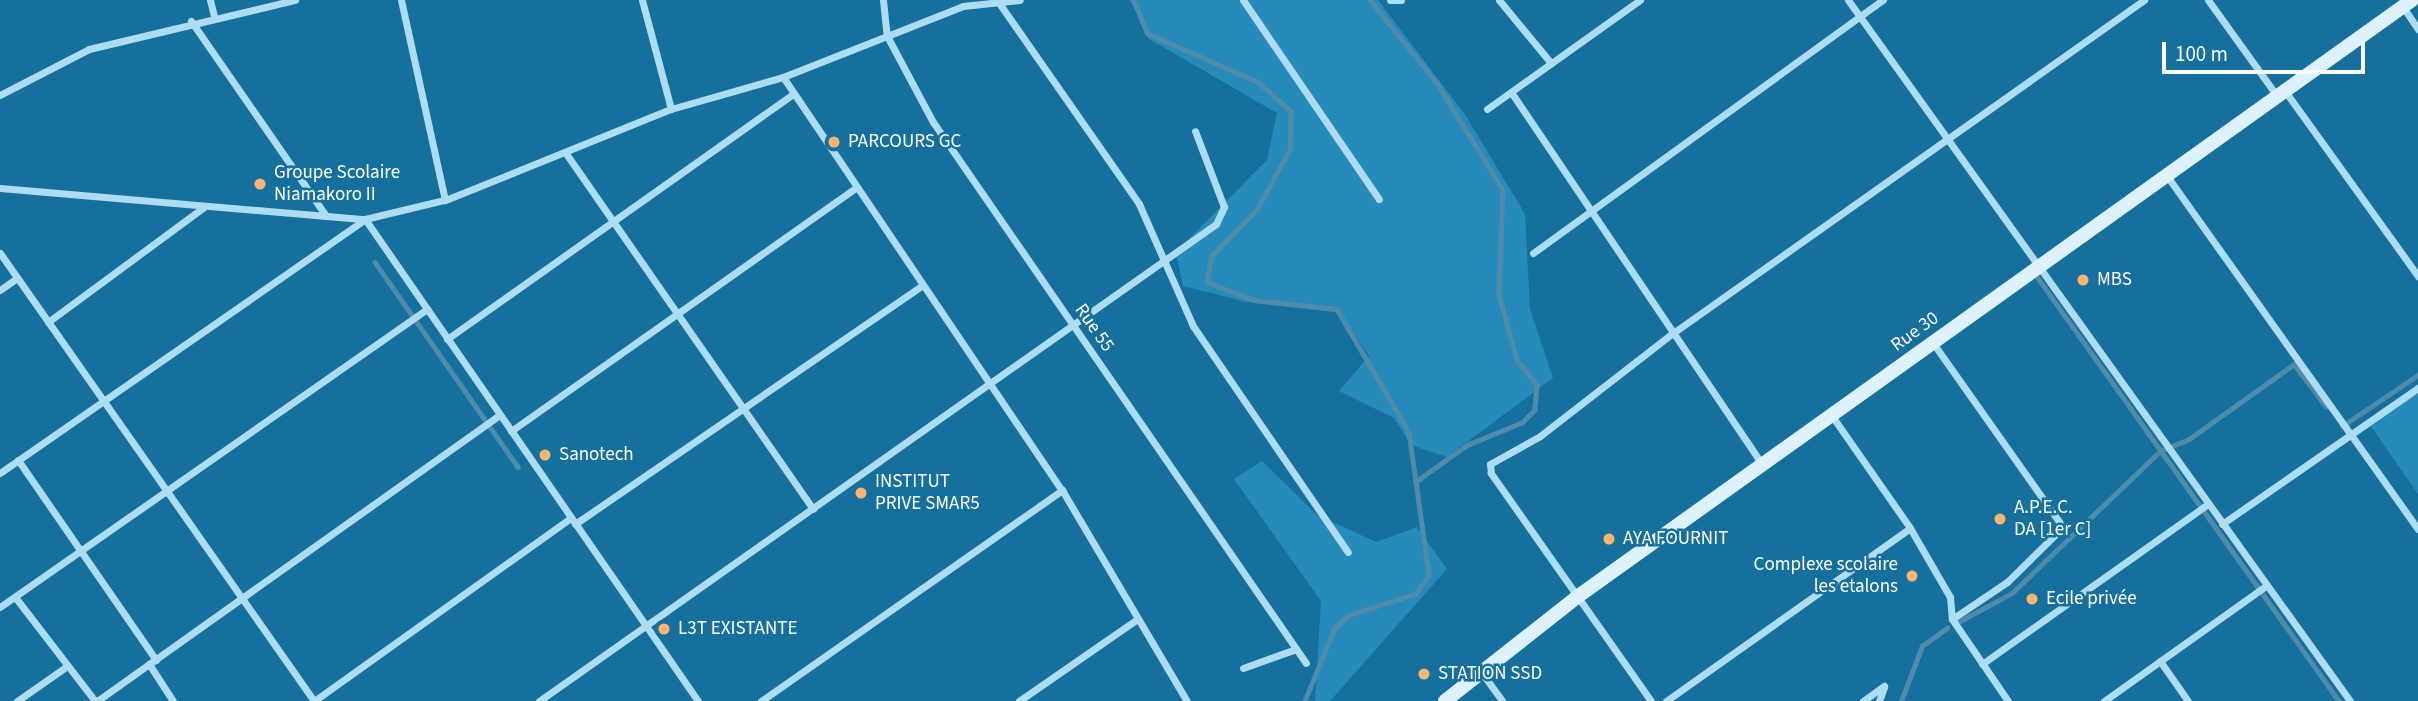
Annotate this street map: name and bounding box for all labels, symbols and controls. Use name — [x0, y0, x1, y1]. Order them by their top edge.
scale bar — [2166, 28, 2369, 72]
text: 100 m — [2175, 39, 2228, 69]
place label: PARCOURS GC — [848, 131, 961, 153]
marker: PARCOURS GC — [826, 134, 842, 150]
place label: Groupe Scolaire Niamakoro II — [274, 162, 400, 206]
marker: Groupe Scolaire Niamakoro II — [252, 176, 268, 192]
place label: MBS — [2097, 269, 2132, 291]
marker: MBS — [2075, 272, 2091, 288]
street label: Rue 55 — [1069, 300, 1119, 356]
street label: Rue 30 — [1887, 307, 1943, 357]
place label: Sanotech — [559, 444, 634, 466]
marker: Sanotech — [537, 447, 553, 463]
place label: INSTITUT PRIVE SMAR5 — [875, 471, 980, 515]
marker: INSTITUT PRIVE SMAR5 — [853, 485, 869, 501]
place label: A.P.E.C. DA [1er C] — [2014, 497, 2091, 541]
marker: A.P.E.C. DA [1er C] — [1992, 511, 2008, 527]
place label: AYA FOURNIT — [1623, 528, 1728, 550]
marker: AYA FOURNIT — [1601, 531, 1617, 547]
place label: Complexe scolaire les etalons — [1754, 554, 1898, 598]
marker: Complexe scolaire les etalons — [1904, 568, 1920, 584]
place label: Ecile privée — [2046, 588, 2137, 610]
marker: Ecile privée — [2024, 591, 2040, 607]
place label: L3T EXISTANTE — [678, 618, 797, 640]
marker: L3T EXISTANTE — [656, 621, 672, 637]
place label: STATION SSD — [1438, 663, 1542, 685]
marker: STATION SSD — [1416, 666, 1432, 682]

